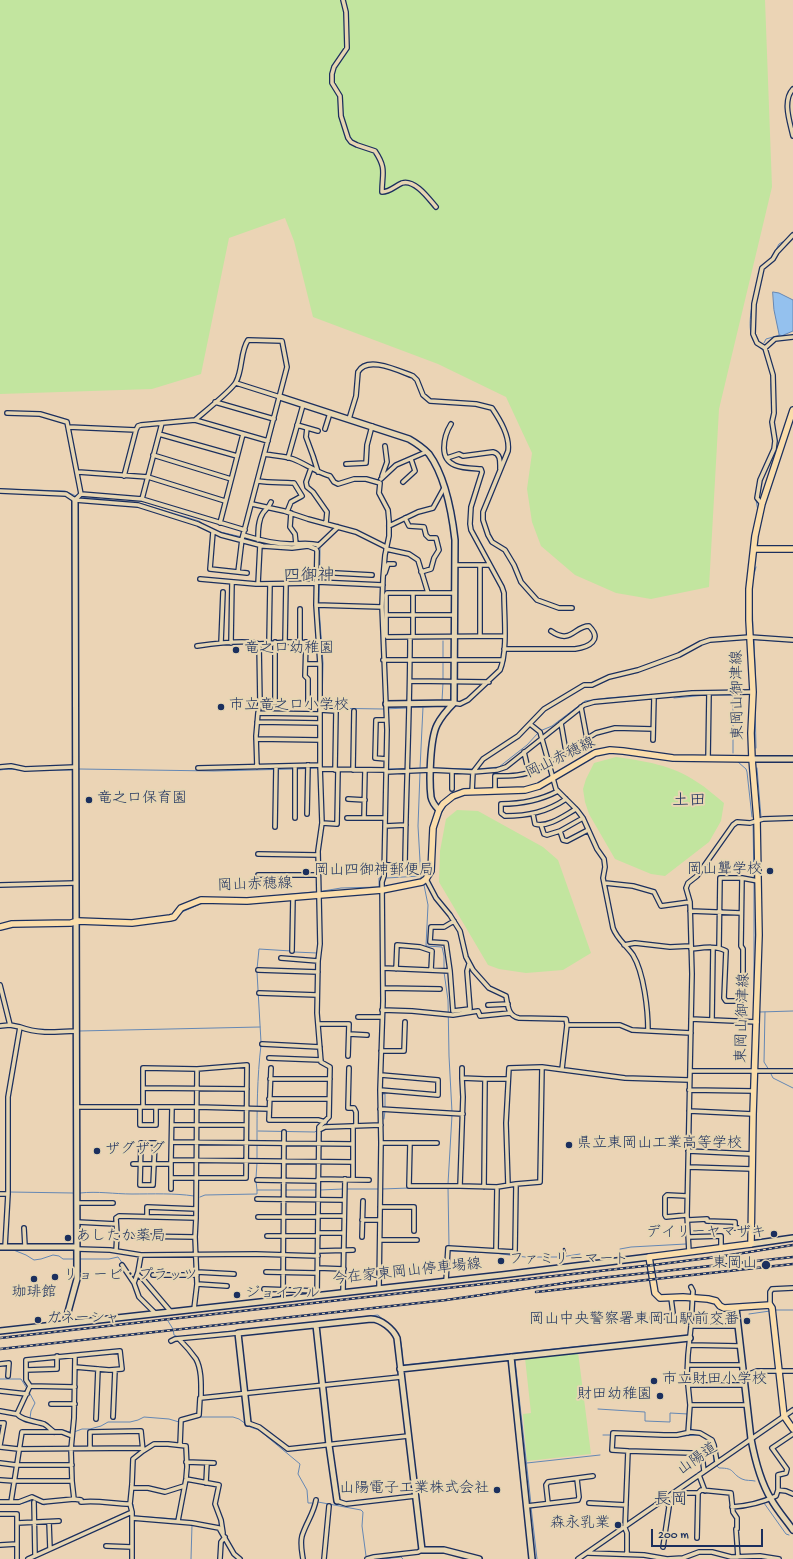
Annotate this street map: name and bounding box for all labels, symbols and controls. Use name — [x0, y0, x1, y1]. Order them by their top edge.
district label: 四御神 — [284, 567, 334, 587]
place label: 竜之口幼稚園 — [244, 641, 334, 659]
marker: 竜之口幼稚園 — [231, 645, 241, 655]
street label: 東岡山御津線 — [729, 650, 749, 740]
place label: 市立竜之口小学校 — [229, 698, 349, 716]
marker: 市立竜之口小学校 — [216, 702, 226, 712]
street label: 岡山赤穂線 — [523, 734, 599, 784]
place label: 竜之口保育園 — [97, 791, 187, 809]
district label: 土田 — [672, 792, 706, 812]
marker: 竜之口保育園 — [84, 795, 94, 805]
place label: 岡山聾学校 — [687, 862, 762, 880]
place label: 岡山四御神郵便局 — [314, 863, 434, 881]
marker: 岡山聾学校 — [765, 866, 775, 876]
marker: 岡山四御神郵便局 — [301, 867, 311, 877]
street label: 岡山赤穂線 — [217, 876, 293, 896]
street label: 東岡山御津線 — [733, 973, 755, 1063]
place label: 県立東岡山工業高等学校 — [577, 1136, 742, 1154]
marker: 県立東岡山工業高等学校 — [564, 1140, 574, 1150]
place label: ザグザグ — [105, 1142, 165, 1160]
marker: ザグザグ — [92, 1146, 102, 1156]
place label: デイリーヤマザキ — [646, 1225, 766, 1243]
place label: あしたか薬局 — [76, 1229, 166, 1247]
marker: デイリーヤマザキ — [769, 1229, 779, 1239]
marker: あしたか薬局 — [63, 1233, 73, 1243]
place label: ファミリーマート — [509, 1252, 629, 1270]
street label: 今在家東岡山停車場線 — [331, 1256, 483, 1290]
marker: ファミリーマート — [496, 1256, 506, 1266]
place label: 東岡山 — [712, 1256, 757, 1274]
marker: 東岡山 — [760, 1259, 772, 1271]
place label: リョービ・プラッツ — [63, 1268, 198, 1286]
marker: リョービ・プラッツ — [50, 1272, 60, 1282]
marker: 珈琲館 — [29, 1274, 39, 1284]
place label: 珈琲館 — [12, 1285, 56, 1303]
place label: ジョイフル — [245, 1286, 320, 1304]
marker: ジョイフル — [232, 1290, 242, 1300]
place label: ガネーシャ — [46, 1311, 120, 1329]
place label: 岡山中央警察署東岡山駅前交番 — [529, 1312, 739, 1330]
marker: ガネーシャ — [33, 1315, 43, 1325]
marker: 岡山中央警察署東岡山駅前交番 — [742, 1316, 752, 1326]
place label: 市立財田小学校 — [662, 1372, 767, 1390]
marker: 市立財田小学校 — [649, 1376, 659, 1386]
place label: 財田幼稚園 — [577, 1387, 652, 1405]
marker: 財田幼稚園 — [655, 1391, 665, 1401]
street label: 山陽道 — [674, 1440, 722, 1480]
place label: 山陽電子工業株式会社 — [339, 1481, 489, 1499]
marker: 山陽電子工業株式会社 — [492, 1485, 502, 1495]
district label: 長岡 — [654, 1491, 688, 1511]
place label: 森永乳業 — [550, 1516, 610, 1534]
marker: 森永乳業 — [613, 1520, 623, 1530]
scale bar — [653, 1521, 765, 1547]
text: 200 m — [658, 1529, 689, 1543]

